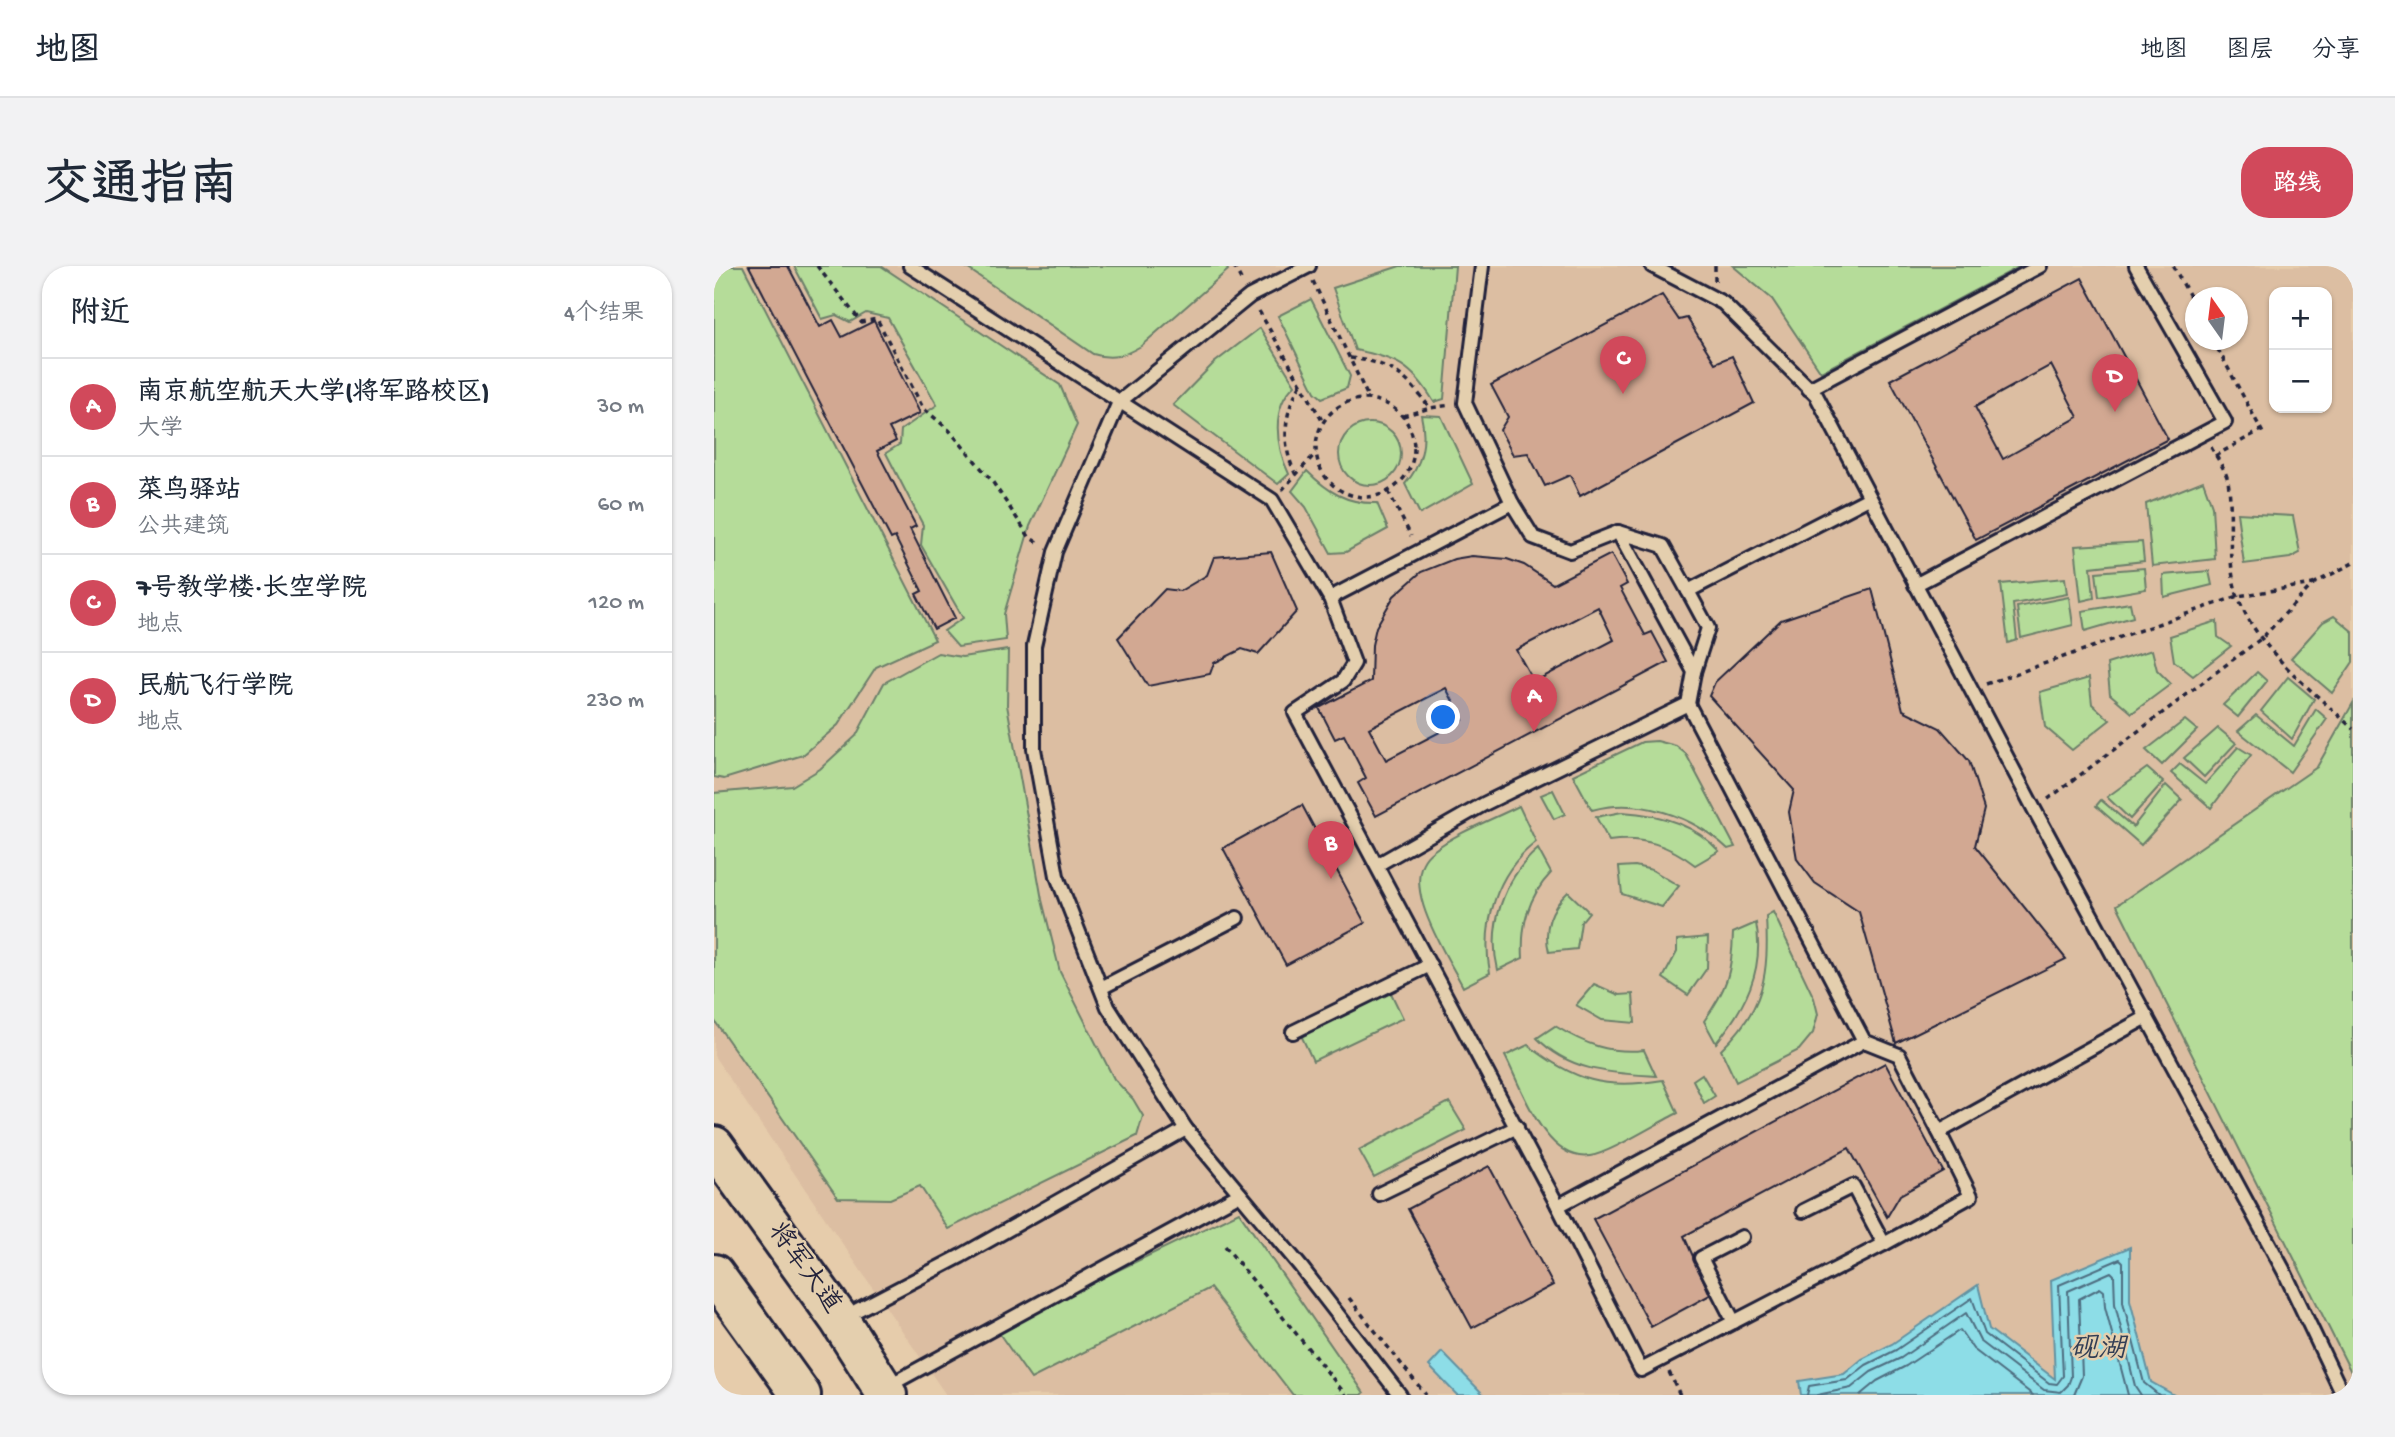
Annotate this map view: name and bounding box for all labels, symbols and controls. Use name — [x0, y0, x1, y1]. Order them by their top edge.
text: 地图 — [35, 34, 101, 72]
text: 地图 — [2140, 37, 2188, 66]
text: 图层 — [2226, 37, 2274, 66]
text: 分享 — [2312, 37, 2360, 66]
button: 路线 — [2241, 147, 2353, 218]
text: 交通指南 — [42, 160, 238, 218]
north arrow — [2185, 287, 2248, 350]
map controls — [2269, 287, 2332, 413]
button: + — [2269, 287, 2332, 350]
text: 附近 — [70, 298, 130, 333]
text: 4个结果 — [564, 301, 644, 328]
pin: C — [1600, 336, 1646, 394]
button: − — [2269, 350, 2332, 413]
pin: D — [2092, 354, 2138, 412]
text: 南京航空航天大学(将军路校区) — [137, 379, 490, 410]
text: A — [86, 394, 100, 421]
text: 30 m — [597, 394, 644, 421]
text: 大学 — [137, 416, 183, 443]
text: 菜鸟驿站 — [137, 477, 241, 508]
text: B — [87, 492, 99, 519]
text: 60 m — [598, 492, 644, 519]
text: 公共建筑 — [137, 514, 229, 541]
text: 7号教学楼·长空学院 — [137, 575, 367, 606]
text: C — [87, 590, 99, 617]
text: 120 m — [589, 590, 644, 617]
text: 地点 — [137, 612, 183, 639]
text: 民航飞行学院 — [137, 673, 293, 704]
pin: A — [1511, 674, 1557, 732]
text: D — [86, 688, 101, 715]
text: 230 m — [586, 688, 644, 715]
your location — [1426, 700, 1460, 734]
text: 地点 — [137, 710, 183, 737]
pin: B — [1308, 821, 1354, 879]
street label: 将军大道 — [760, 1217, 847, 1320]
water label: 砚湖 — [2070, 1334, 2129, 1367]

